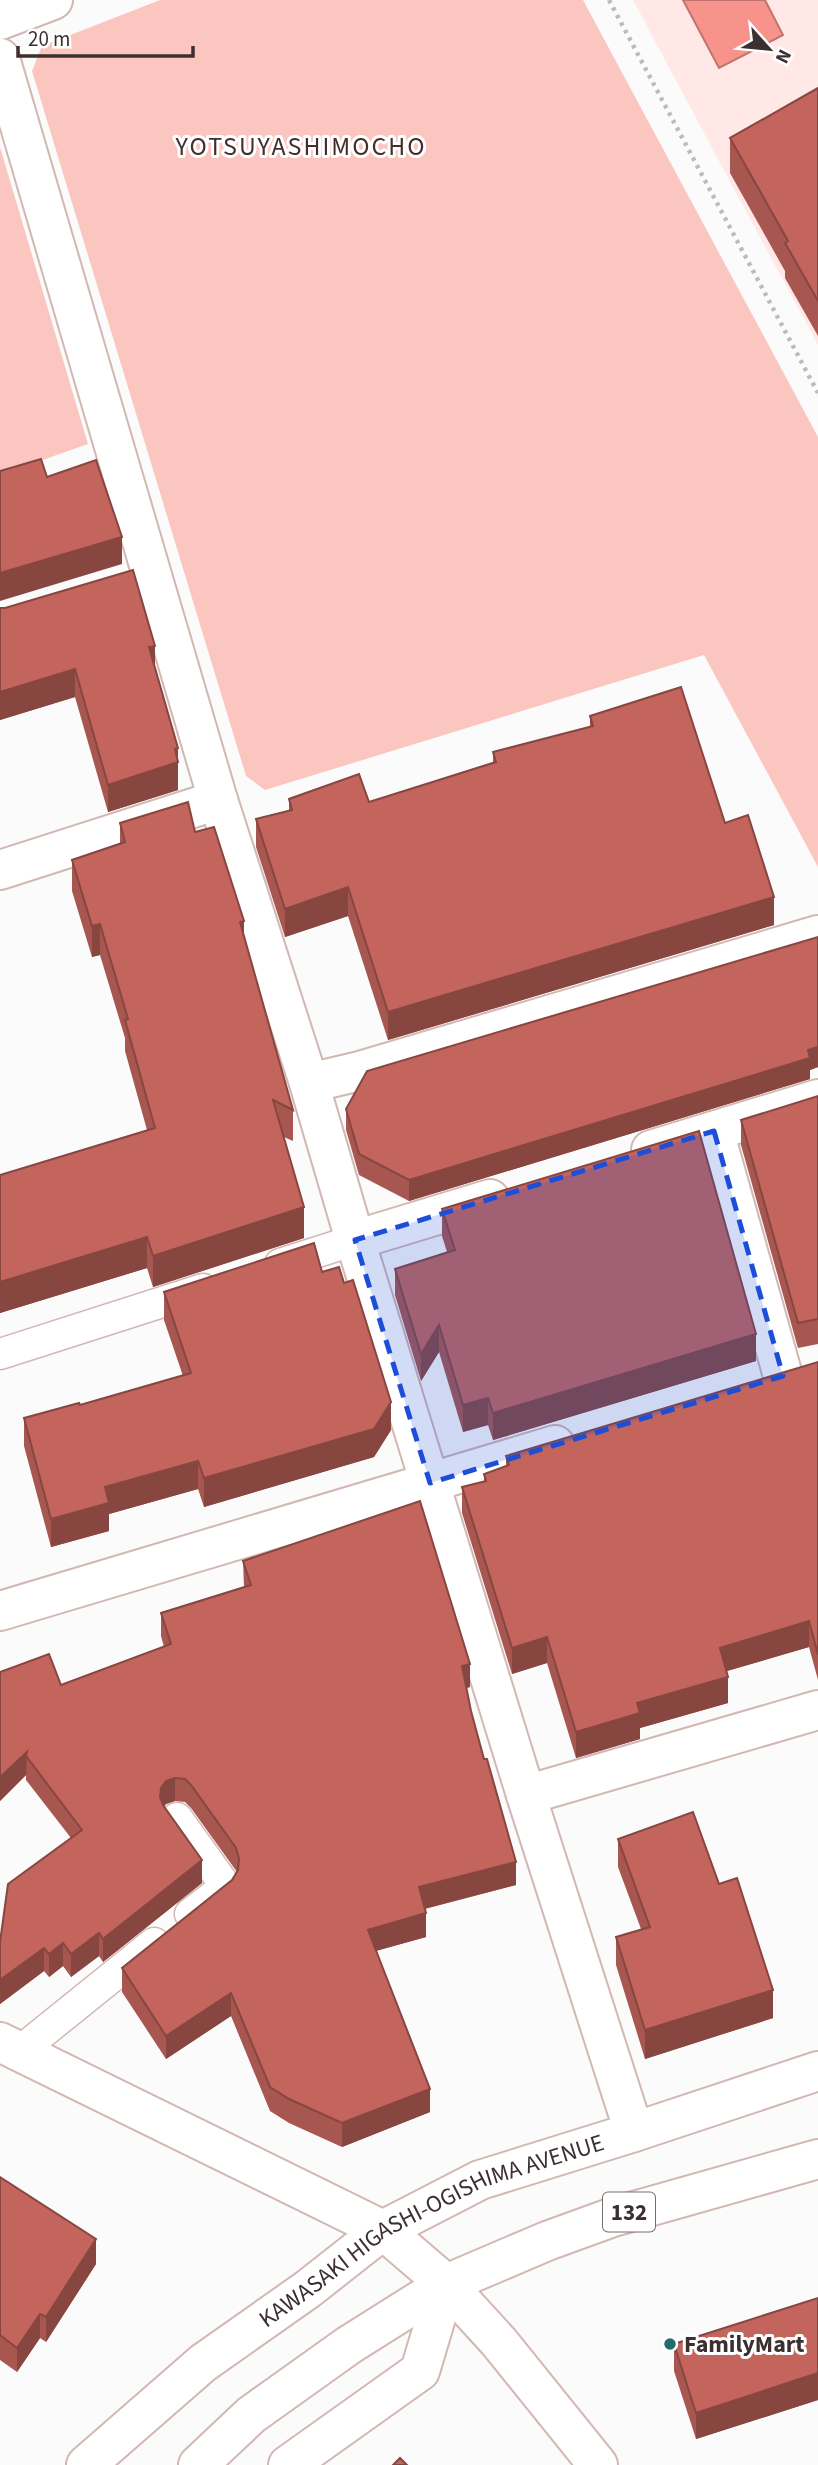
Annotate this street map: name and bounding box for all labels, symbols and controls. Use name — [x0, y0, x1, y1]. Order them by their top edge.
scale bar — [18, 14, 192, 58]
north arrow — [734, 14, 804, 84]
text: 20 m — [28, 24, 70, 54]
text: N — [768, 44, 798, 68]
district label: YOTSUYASHIMOCHO — [175, 128, 426, 165]
street label: KAWASAKI HIGASHI-OGISHIMA AVENUE — [252, 2125, 608, 2336]
road number: 132 — [603, 2192, 655, 2232]
place label: FamilyMart — [684, 2327, 805, 2362]
marker: FamilyMart — [662, 2336, 678, 2352]

